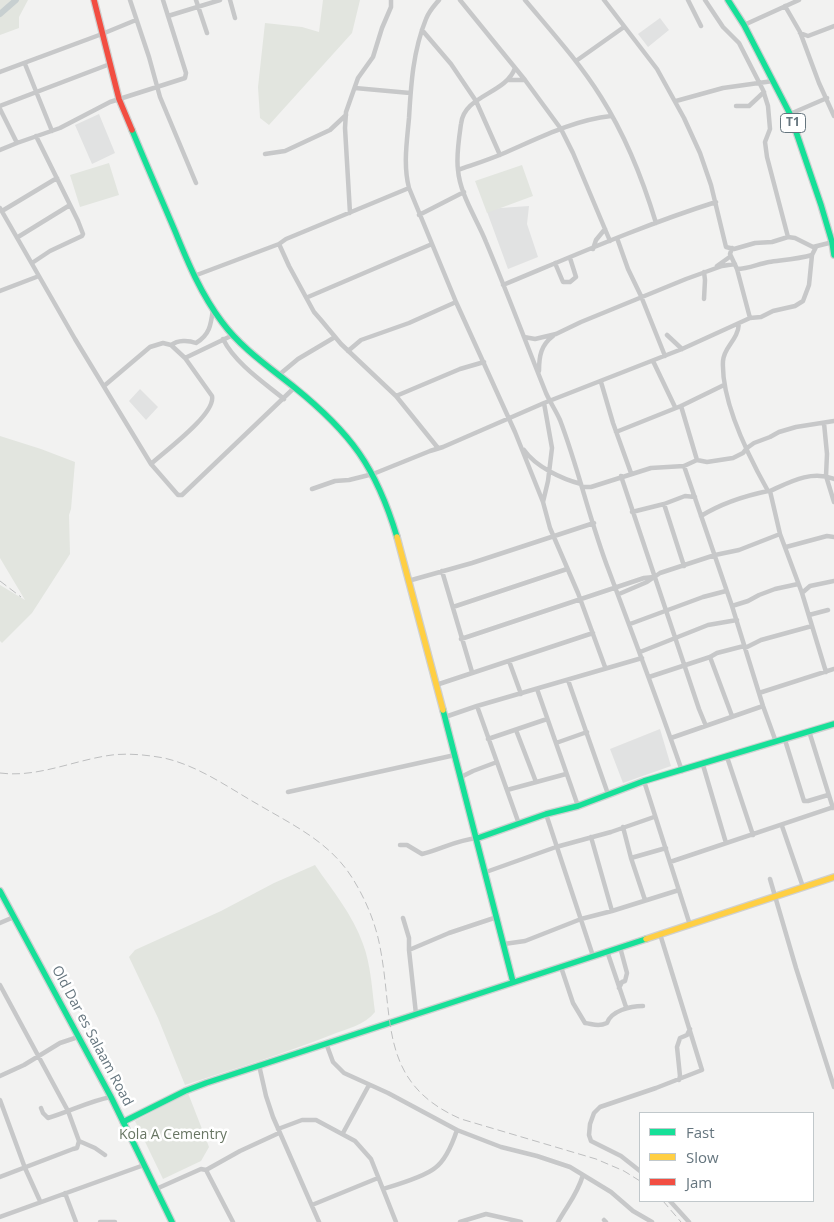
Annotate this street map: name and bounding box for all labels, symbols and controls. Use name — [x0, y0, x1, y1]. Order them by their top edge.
road number: T1 — [780, 114, 806, 132]
street label: Old Dar es Salaam Road — [48, 963, 136, 1109]
legend — [639, 1112, 814, 1202]
text: Fast — [686, 1122, 715, 1142]
park label: Kola A Cementry — [119, 1127, 227, 1143]
text: Slow — [686, 1147, 719, 1167]
text: Jam — [686, 1172, 712, 1192]

